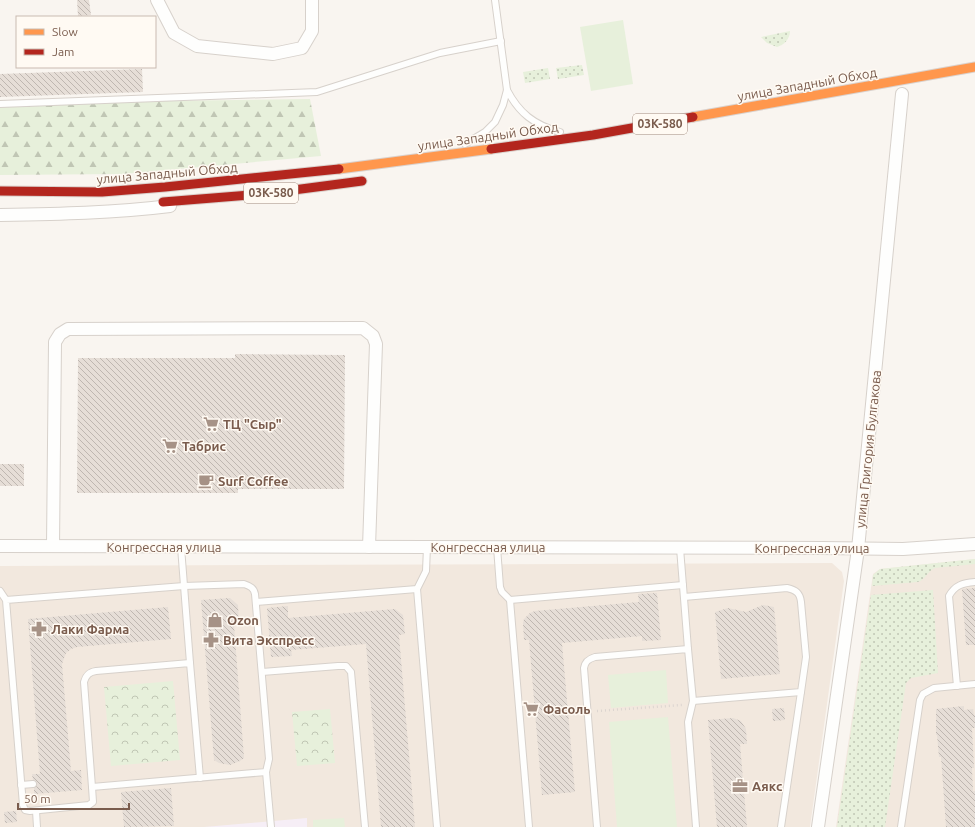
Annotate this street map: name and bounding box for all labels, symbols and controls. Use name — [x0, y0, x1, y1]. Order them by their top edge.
legend — [16, 16, 156, 68]
text: Slow — [52, 25, 78, 38]
text: Jam — [52, 45, 74, 58]
street label: улица Западный Обход — [736, 65, 878, 103]
road number: 03К-580 — [633, 114, 687, 134]
street label: улица Западный Обход — [417, 119, 559, 153]
street label: улица Западный Обход — [96, 160, 238, 186]
road number: 03К-580 — [244, 183, 298, 203]
street label: улица Григория Булгакова — [853, 369, 883, 529]
supermarket icon: ТЦ "Сыр" — [202, 415, 220, 433]
place label: ТЦ "Сыр" — [223, 417, 282, 431]
supermarket icon: Табрис — [161, 437, 179, 455]
place label: Табрис — [182, 439, 227, 453]
cafe icon: Surf Coffee — [197, 472, 215, 490]
place label: Surf Coffee — [218, 474, 288, 488]
street label: Конгрессная улица — [107, 540, 221, 554]
street label: Конгрессная улица — [431, 540, 545, 554]
street label: Конгрессная улица — [755, 541, 869, 555]
shop icon: Ozon — [206, 611, 224, 629]
place label: Ozon — [227, 613, 259, 627]
pharmacy icon: Лаки Фарма — [30, 620, 48, 638]
place label: Лаки Фарма — [51, 622, 129, 636]
pharmacy icon: Вита Экспресс — [202, 631, 220, 649]
place label: Вита Экспресс — [223, 633, 315, 647]
supermarket icon: Фасоль — [522, 700, 540, 718]
place label: Фасоль — [543, 702, 590, 716]
office icon: Аякс — [731, 777, 749, 795]
place label: Аякс — [752, 779, 783, 793]
scale bar — [18, 785, 129, 811]
text: 50 m — [24, 792, 51, 805]

